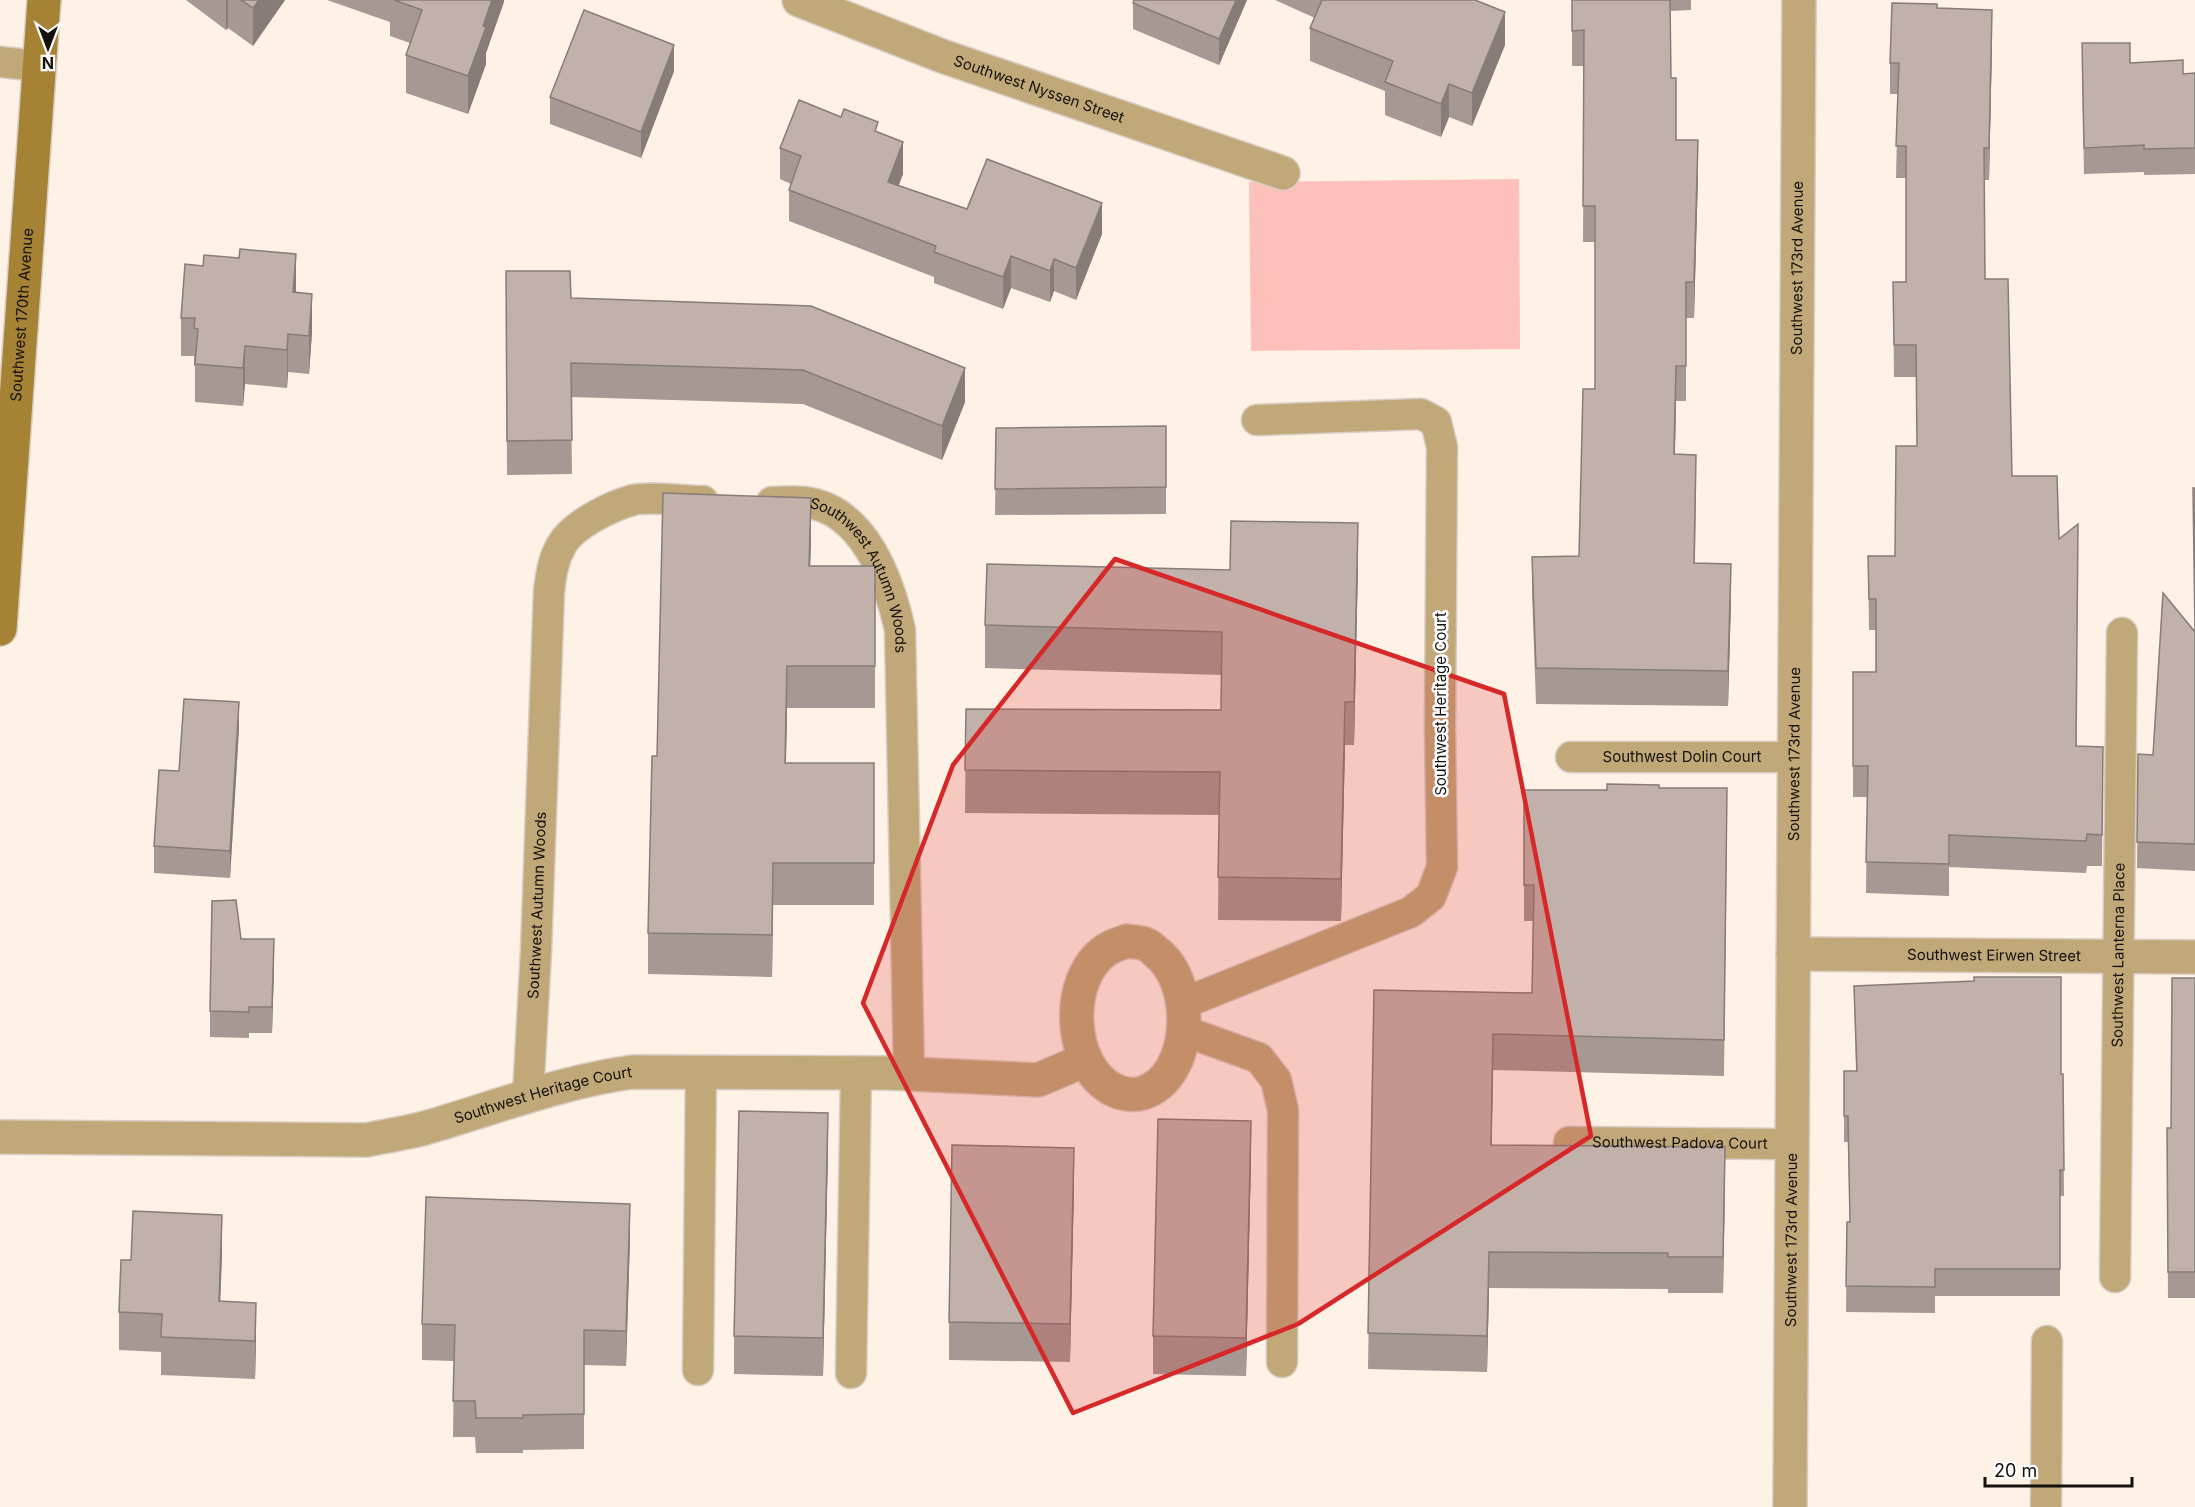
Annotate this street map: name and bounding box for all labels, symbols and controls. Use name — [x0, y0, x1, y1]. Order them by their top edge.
north arrow — [18, 18, 78, 78]
street label: Southwest Nyssen Street — [951, 51, 1127, 127]
text: N — [42, 53, 54, 73]
street label: Southwest 173rd Avenue — [1787, 181, 1807, 355]
street label: Southwest 170th Avenue — [6, 227, 37, 402]
street label: Southwest Autumn Woods — [808, 493, 910, 653]
street label: Southwest Heritage Court — [1431, 612, 1450, 796]
street label: Southwest 173rd Avenue — [1784, 667, 1804, 841]
street label: Southwest Dolin Court — [1603, 747, 1762, 766]
street label: Southwest Autumn Woods — [523, 811, 550, 999]
street label: Southwest Lanterna Place — [2107, 862, 2129, 1048]
street label: Southwest Eirwen Street — [1907, 945, 2081, 965]
street label: Southwest Heritage Court — [452, 1062, 633, 1128]
street label: Southwest Padova Court — [1592, 1132, 1768, 1153]
street label: Southwest 173rd Avenue — [1781, 1153, 1801, 1327]
scale bar — [1985, 1450, 2132, 1488]
text: 20 m — [1994, 1460, 2037, 1481]

